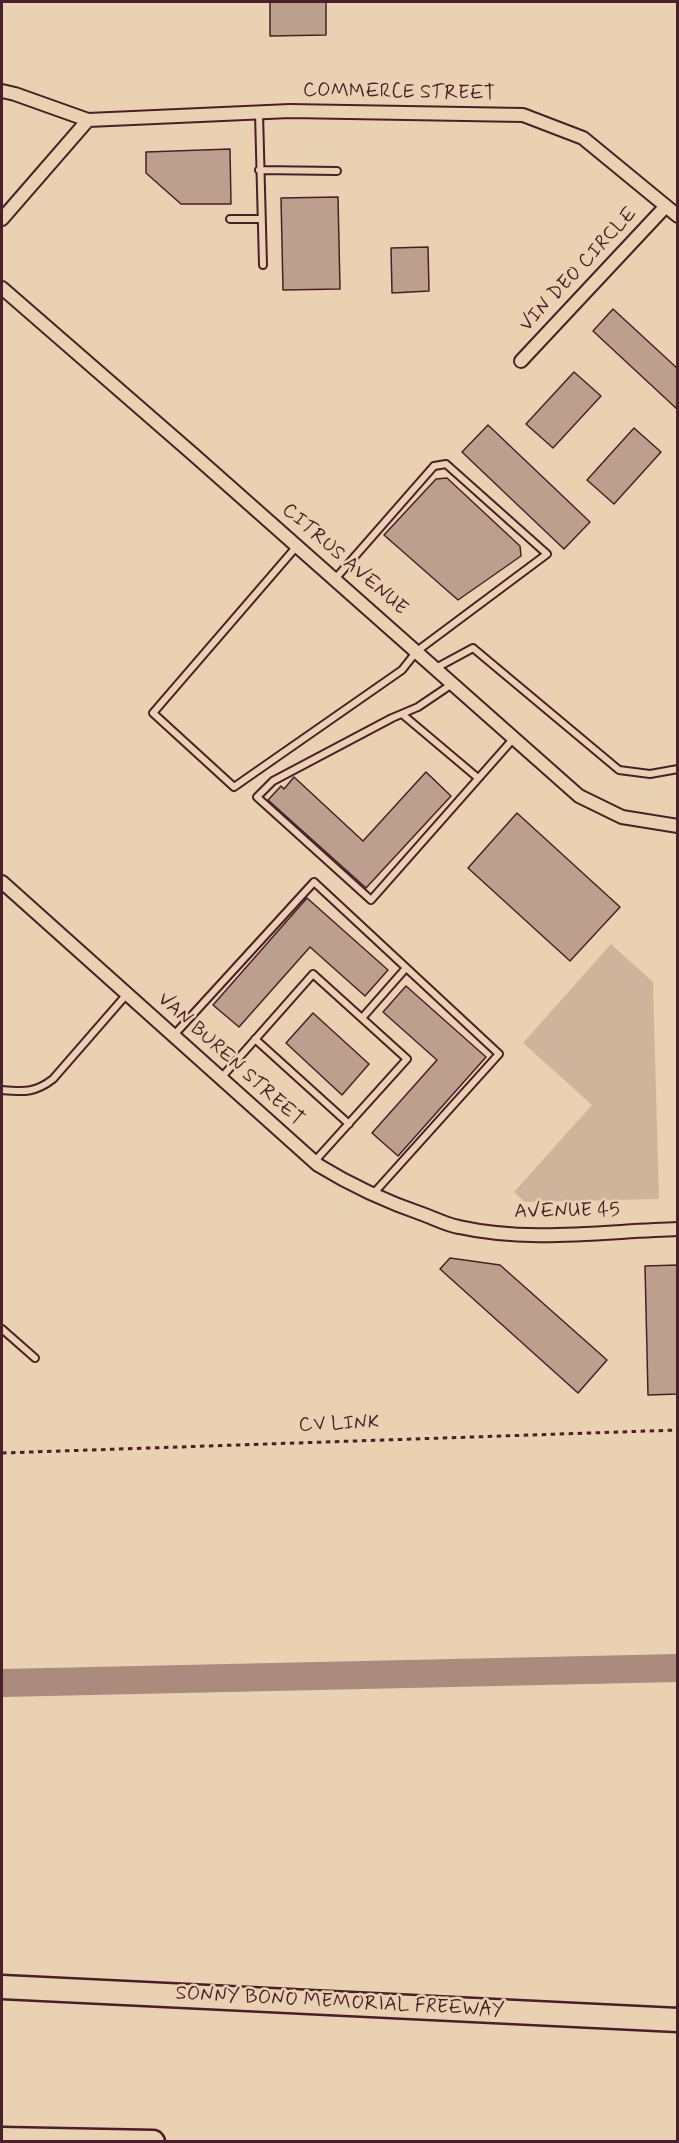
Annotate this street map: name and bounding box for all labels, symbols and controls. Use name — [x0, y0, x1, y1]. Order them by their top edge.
street label: COMMERCE STREET — [303, 79, 495, 107]
street label: VIN DEO CIRCLE — [515, 203, 643, 337]
street label: CITRUS AVENUE — [276, 499, 412, 621]
street label: VAN BUREN STREET — [152, 988, 308, 1132]
street label: AVENUE 45 — [514, 1199, 620, 1225]
street label: CV LINK — [298, 1412, 380, 1438]
street label: SONNY BONO MEMORIAL FREEWAY — [175, 1982, 505, 2024]

